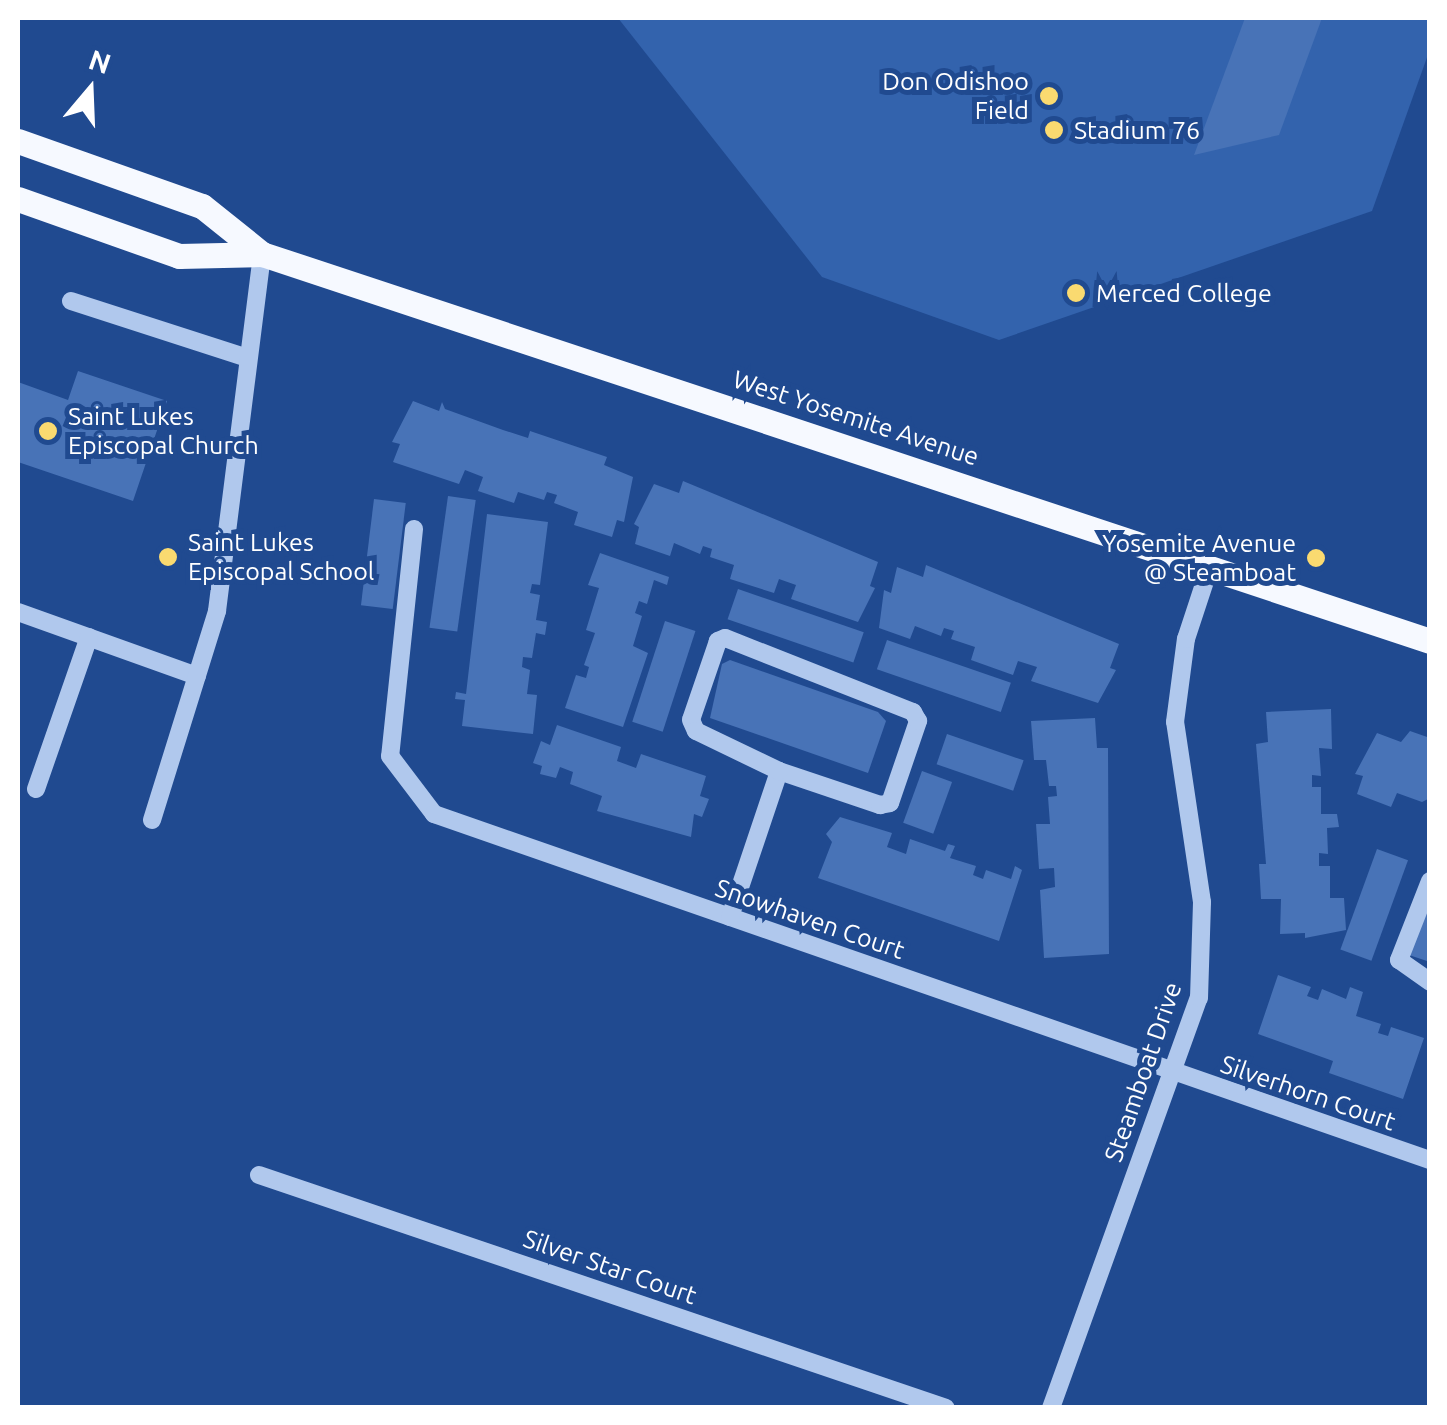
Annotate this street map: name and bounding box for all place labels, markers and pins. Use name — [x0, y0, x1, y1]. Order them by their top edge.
place label: Don Odishoo Field — [882, 67, 1029, 126]
marker: Don Odishoo Field — [1038, 85, 1060, 107]
place label: Stadium 76 — [1074, 115, 1200, 145]
marker: Stadium 76 — [1043, 119, 1065, 141]
place label: Merced College — [1096, 278, 1272, 308]
marker: Merced College — [1065, 282, 1087, 304]
place label: Saint Lukes Episcopal Church — [68, 402, 259, 461]
marker: Saint Lukes Episcopal Church — [37, 420, 59, 442]
place label: Saint Lukes Episcopal School — [188, 528, 374, 587]
place label: Yosemite Avenue @ Steamboat — [1102, 529, 1296, 588]
marker: Saint Lukes Episcopal School — [157, 546, 179, 568]
marker: Yosemite Avenue @ Steamboat — [1305, 547, 1327, 569]

